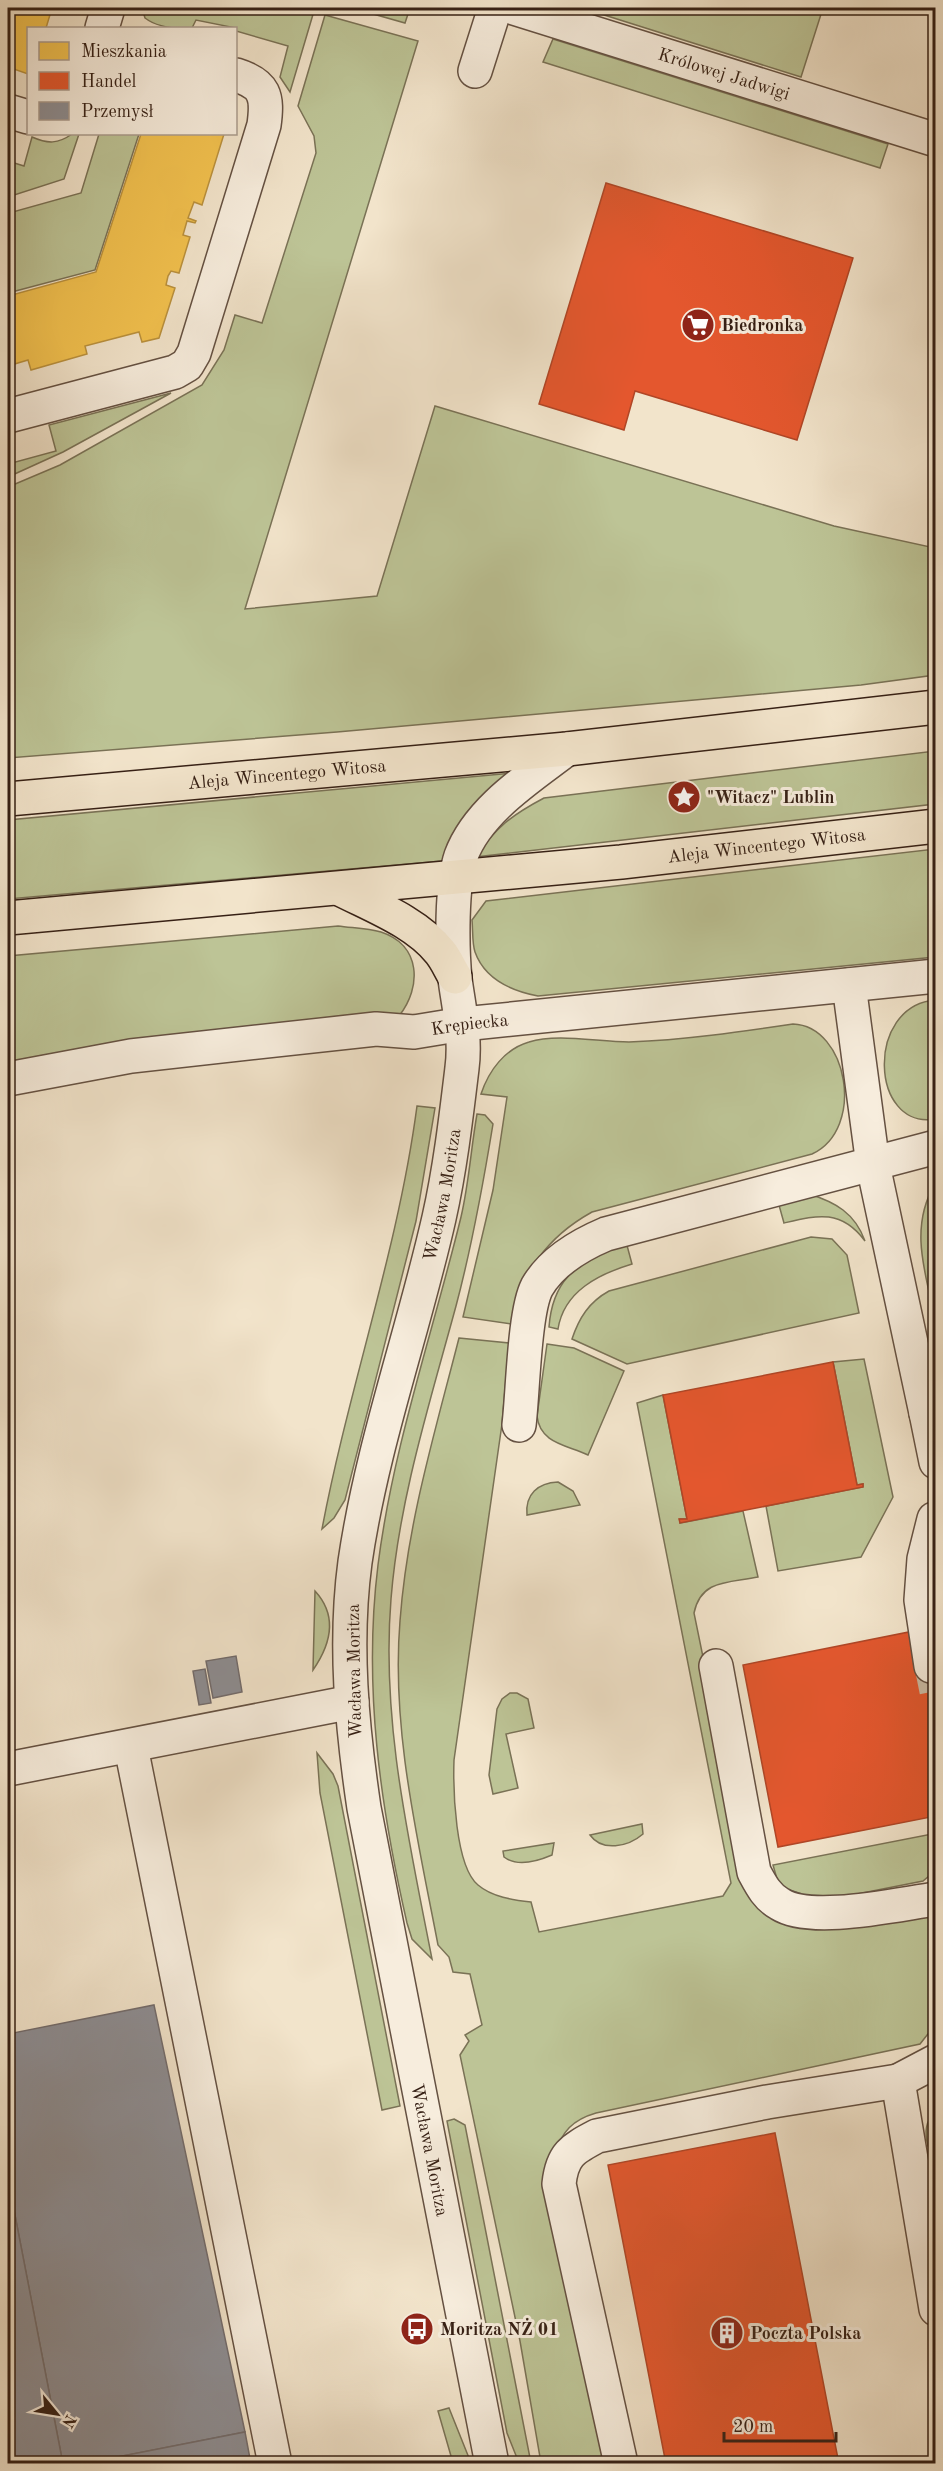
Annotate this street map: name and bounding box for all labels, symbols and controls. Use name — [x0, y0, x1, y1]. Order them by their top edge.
legend — [27, 27, 237, 135]
text: Mieszkania — [81, 43, 167, 61]
street label: Królowej Jadwigi — [656, 46, 792, 104]
text: Handel — [81, 73, 136, 91]
text: Przemysł — [81, 103, 153, 121]
supermarket icon: Biedronka — [680, 307, 716, 343]
place label: Biedronka — [721, 317, 803, 335]
street label: Aleja Wincentego Witosa — [187, 757, 387, 793]
place icon: "Witacz" Lublin — [666, 779, 702, 815]
place label: "Witacz" Lublin — [707, 789, 835, 807]
street label: Aleja Wincentego Witosa — [667, 826, 867, 867]
street label: Krępiecka — [430, 1011, 509, 1039]
street label: Wacława Moritza — [421, 1127, 464, 1263]
street label: Wacława Moritza — [345, 1603, 365, 1738]
street label: Wacława Moritza — [407, 2082, 451, 2218]
bus stop icon: Moritza NŻ 01 — [399, 2311, 435, 2347]
building icon: Poczta Polska — [709, 2315, 745, 2351]
place label: Moritza NŻ 01 — [440, 2318, 559, 2339]
place label: Poczta Polska — [750, 2325, 862, 2343]
north arrow — [27, 2384, 87, 2444]
scale bar — [724, 2405, 836, 2443]
text: N — [58, 2411, 78, 2430]
text: 20 m — [733, 2418, 773, 2436]

